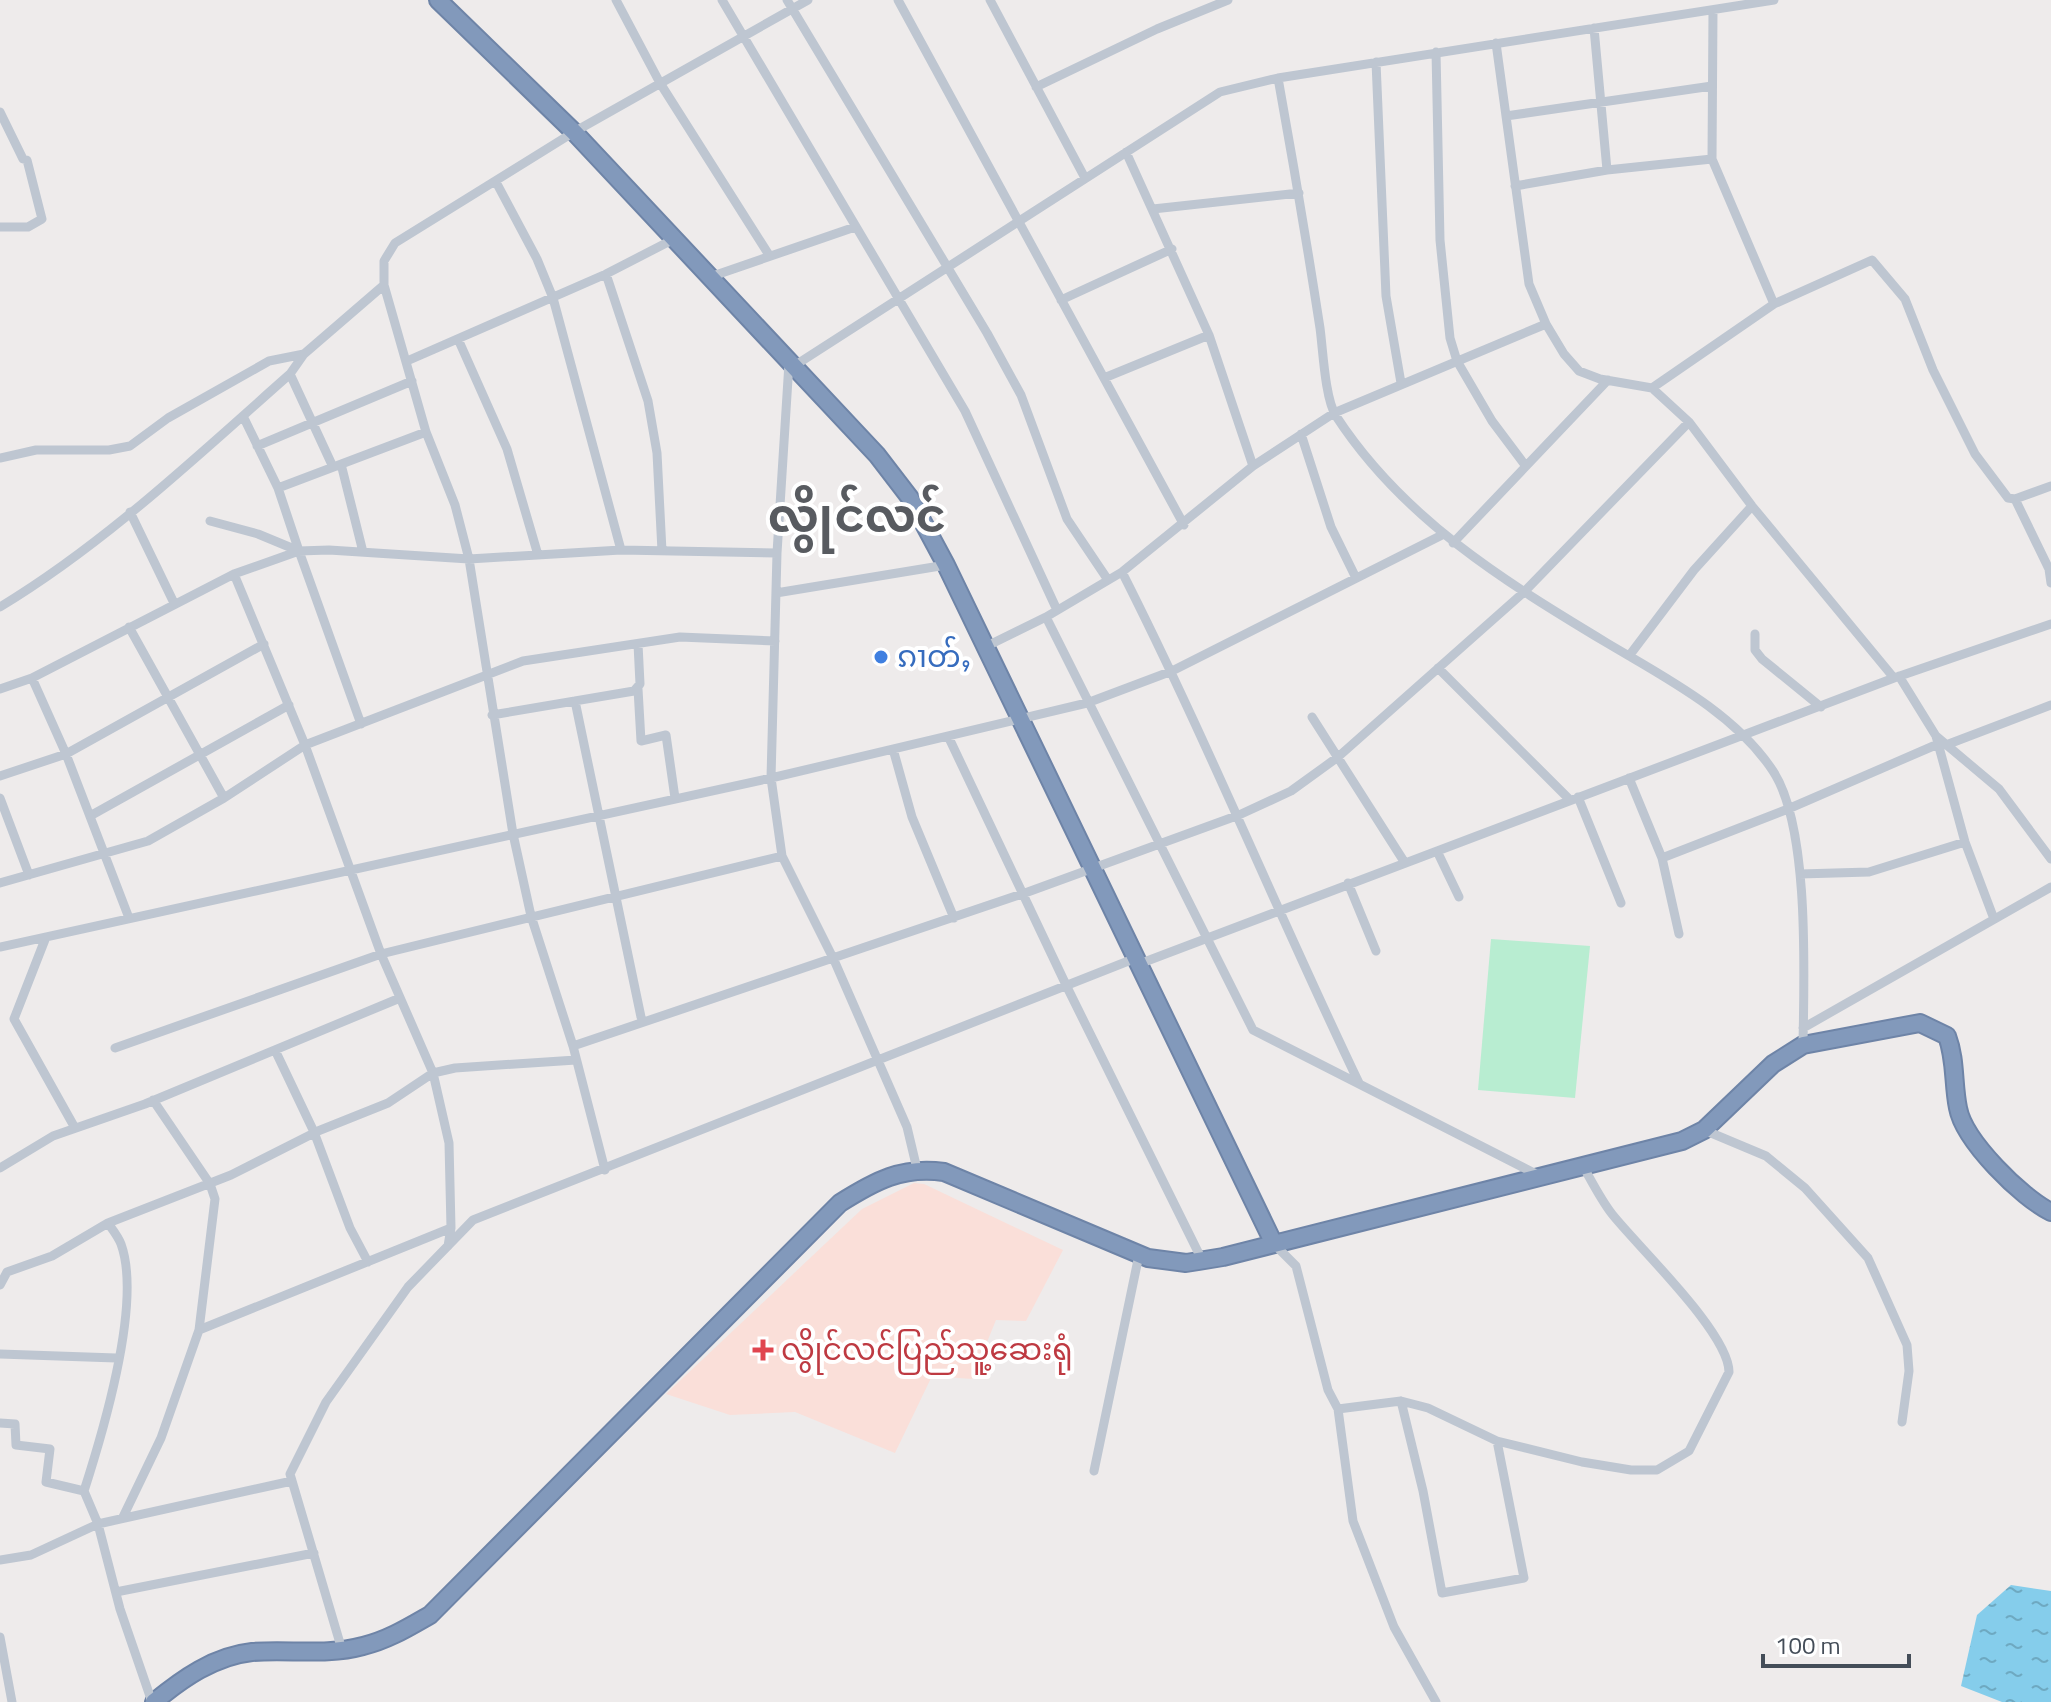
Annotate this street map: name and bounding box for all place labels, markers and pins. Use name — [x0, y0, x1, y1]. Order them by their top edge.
place label: ၵၢတ်ႇ — [897, 633, 971, 679]
marker: ၵၢတ်ႇ — [872, 648, 890, 666]
place label: လွိုင်လင်ပြည်သူ့ဆေးရုံ — [781, 1326, 1073, 1375]
marker: လွိုင်လင်ပြည်သူ့ဆေးရုံ — [752, 1339, 774, 1361]

